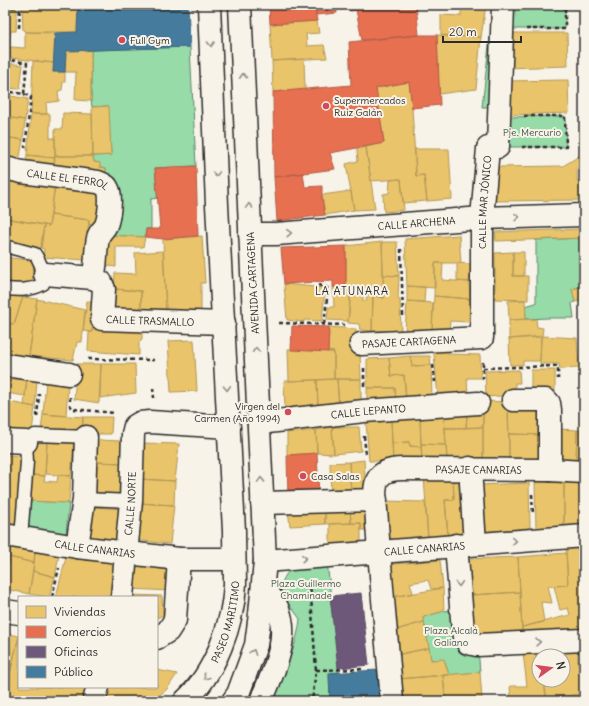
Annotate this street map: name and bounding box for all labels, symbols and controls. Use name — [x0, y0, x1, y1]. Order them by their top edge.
scale bar — [443, 18, 521, 44]
text: 20 m — [449, 24, 477, 39]
place label: Full Gym — [130, 34, 170, 47]
marker: Full Gym — [117, 35, 127, 45]
one-way arrow — [207, 41, 215, 47]
one-way arrow — [239, 73, 247, 79]
place label: Supermercados Ruiz Galán — [334, 94, 406, 119]
marker: Supermercados Ruiz Galán — [321, 101, 331, 111]
park label: Pje. Mercurio — [503, 126, 562, 139]
street label: CALLE MAR JÓNICO — [476, 155, 494, 249]
street label: CALLE EL FERROL — [26, 166, 113, 193]
one-way arrow — [212, 171, 220, 177]
one-way arrow — [245, 203, 253, 209]
one-way arrow — [514, 213, 520, 221]
street label: CALLE ARCHENA — [377, 214, 456, 233]
one-way arrow — [286, 228, 292, 237]
street label: AVENIDA CARTAGENA — [244, 231, 262, 334]
district label: LA ATUNARA — [315, 284, 389, 298]
street label: CALLE TRASMALLO — [106, 313, 195, 329]
street label: PASAJE CARTAGENA — [361, 333, 457, 350]
one-way arrow — [251, 347, 260, 353]
one-way arrow — [223, 385, 231, 391]
place label: Virgen del Carmen (Año 1994) — [194, 400, 280, 425]
street label: CALLE LEPANTO — [330, 402, 407, 421]
marker: Virgen del Carmen (Año 1994) — [283, 407, 293, 417]
street label: PASAJE CANARIAS — [435, 463, 522, 476]
place label: Casa Salas — [311, 470, 360, 483]
street label: CALLE NORTE — [121, 471, 138, 536]
marker: Casa Salas — [298, 471, 308, 481]
one-way arrow — [257, 477, 266, 483]
street label: CALLE CANARIAS — [54, 537, 136, 560]
one-way arrow — [511, 537, 517, 546]
street label: CALLE CANARIAS — [383, 539, 466, 558]
one-way arrow — [301, 553, 307, 562]
park label: Plaza Guillermo Chaminade — [271, 577, 342, 602]
street label: PASEO MARITIMO — [208, 580, 242, 665]
one-way arrow — [454, 581, 463, 587]
legend — [18, 596, 158, 688]
text: Viviendas — [54, 604, 105, 619]
text: Comercios — [54, 624, 111, 639]
park label: Plaza Alcalá Galiano — [424, 624, 478, 649]
one-way arrow — [535, 638, 541, 646]
text: Oficinas — [54, 644, 98, 659]
north arrow — [531, 648, 571, 688]
one-way arrow — [249, 649, 257, 656]
text: N — [553, 660, 568, 671]
text: Público — [54, 664, 93, 679]
one-way arrow — [204, 672, 211, 679]

